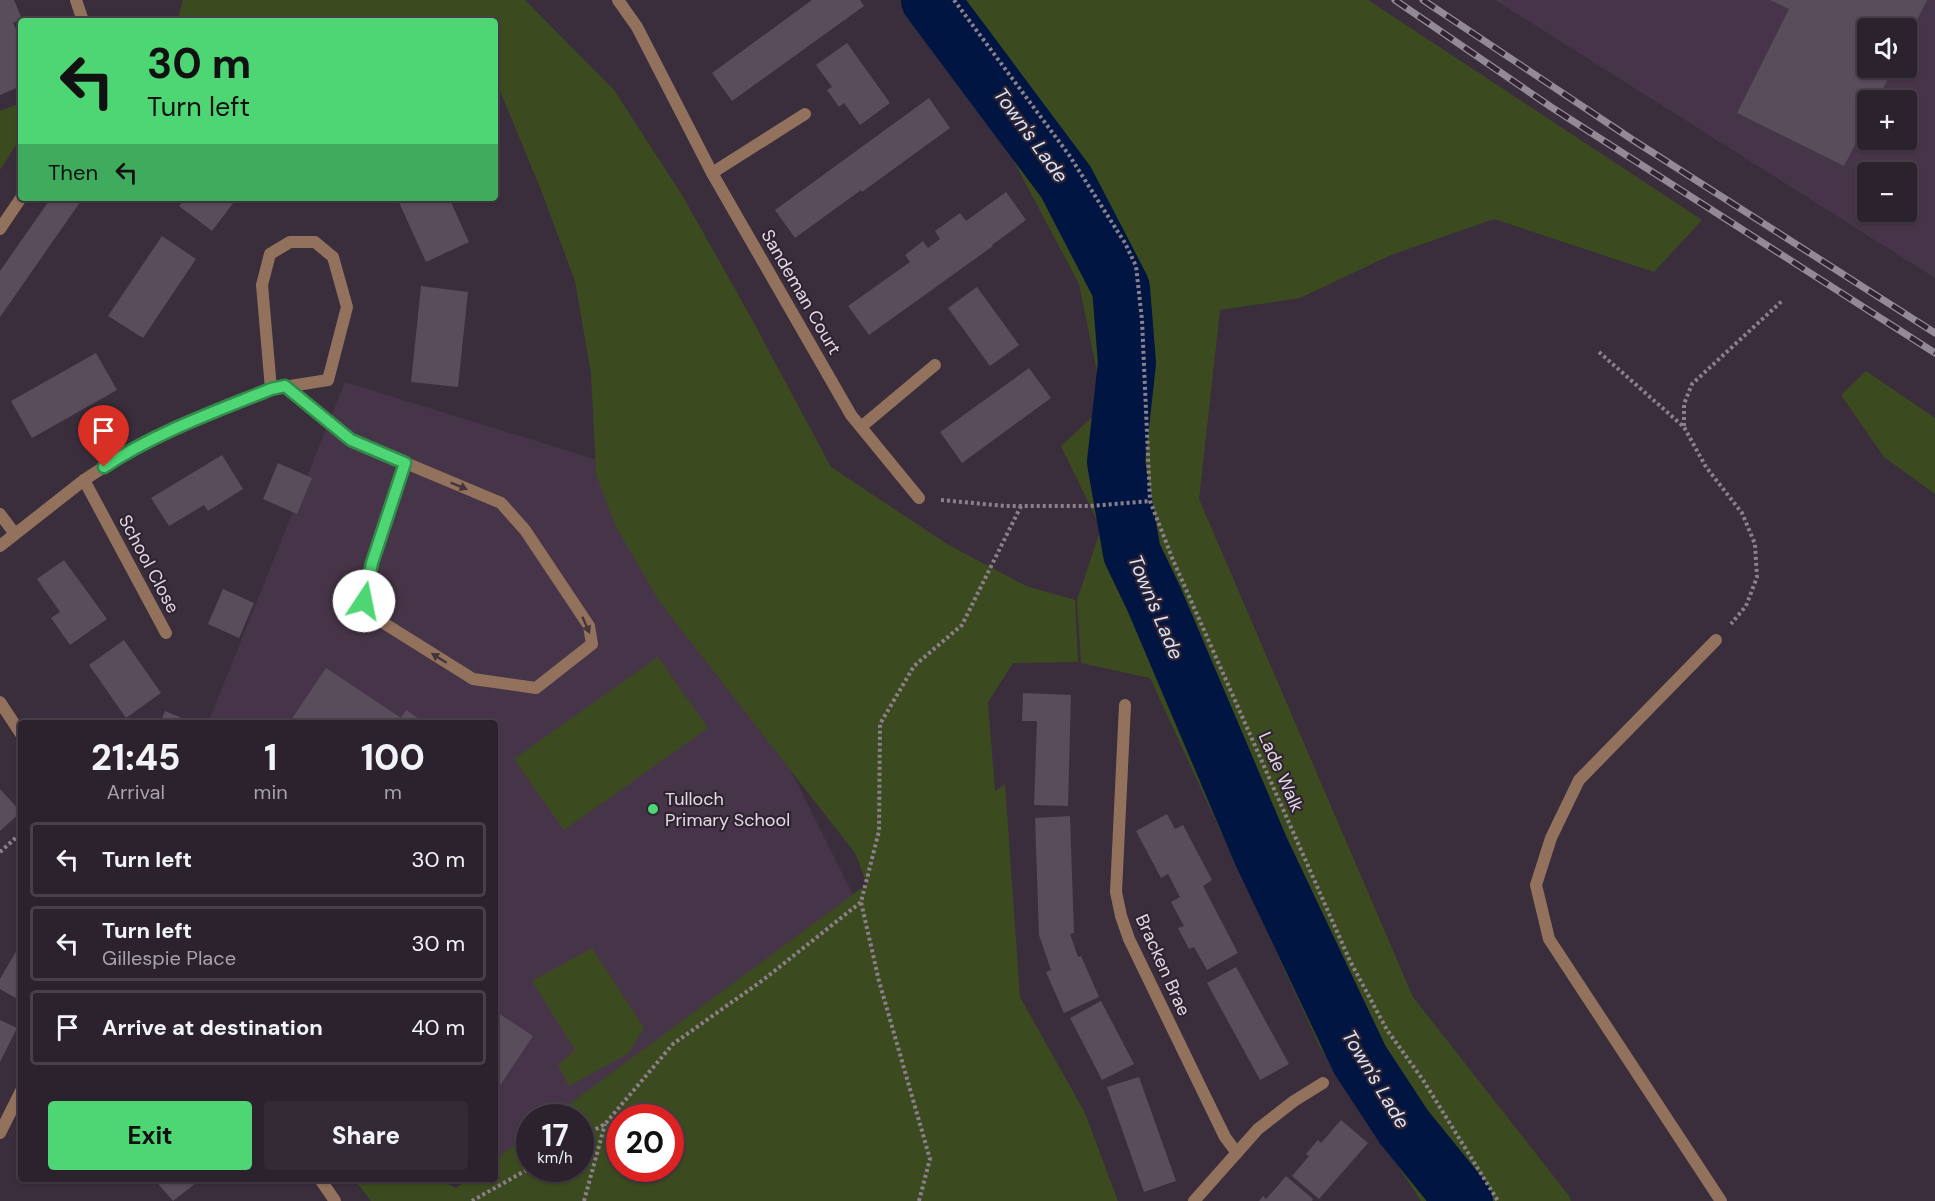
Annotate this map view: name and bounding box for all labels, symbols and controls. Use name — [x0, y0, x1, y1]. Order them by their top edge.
map controls — [1857, 18, 1917, 222]
button: sound — [1857, 18, 1917, 78]
text: 30 m — [147, 36, 251, 91]
icon: left — [48, 42, 126, 120]
water label: Town's Lade — [988, 82, 1074, 188]
text: Turn left — [147, 89, 250, 124]
button: + — [1857, 90, 1917, 150]
icon: left — [110, 156, 143, 189]
text: Then — [48, 158, 98, 187]
button: − — [1857, 162, 1917, 222]
street label: Sandeman Court — [755, 225, 847, 359]
pin — [78, 405, 129, 467]
icon: arrive — [87, 414, 120, 447]
one-way arrow — [450, 482, 468, 491]
street label: School Close — [113, 511, 185, 617]
water label: Town's Lade — [1122, 551, 1190, 663]
position arrow — [332, 569, 396, 633]
one-way arrow — [581, 616, 591, 634]
one-way arrow — [431, 653, 447, 664]
street label: Lade Walk — [1253, 728, 1309, 816]
text: 21:45 — [91, 734, 181, 781]
text: 1 — [264, 734, 277, 781]
text: 100 — [361, 734, 425, 781]
text: Arrival — [107, 779, 165, 805]
text: min — [254, 779, 288, 805]
text: m — [384, 779, 402, 805]
place label: Tulloch Primary School — [665, 787, 790, 832]
marker: Tulloch Primary School — [646, 802, 660, 816]
icon: left — [51, 843, 84, 876]
text: Turn left — [102, 845, 192, 874]
text: 30 m — [411, 845, 465, 874]
street label: Bracken Brae — [1130, 910, 1196, 1020]
text: Turn left — [102, 916, 192, 945]
icon: left — [51, 927, 84, 960]
text: 30 m — [411, 929, 465, 958]
text: Gillespie Place — [102, 945, 236, 971]
icon: arrive — [51, 1011, 84, 1044]
text: Arrive at destination — [102, 1013, 323, 1042]
text: 40 m — [411, 1013, 465, 1042]
water label: Town's Lade — [1336, 1025, 1416, 1133]
button: Exit — [48, 1101, 252, 1170]
button: Share — [264, 1101, 468, 1170]
speed limit sign: 20 — [606, 1104, 684, 1182]
text: 17 — [541, 1116, 569, 1155]
text: km/h — [537, 1148, 573, 1168]

